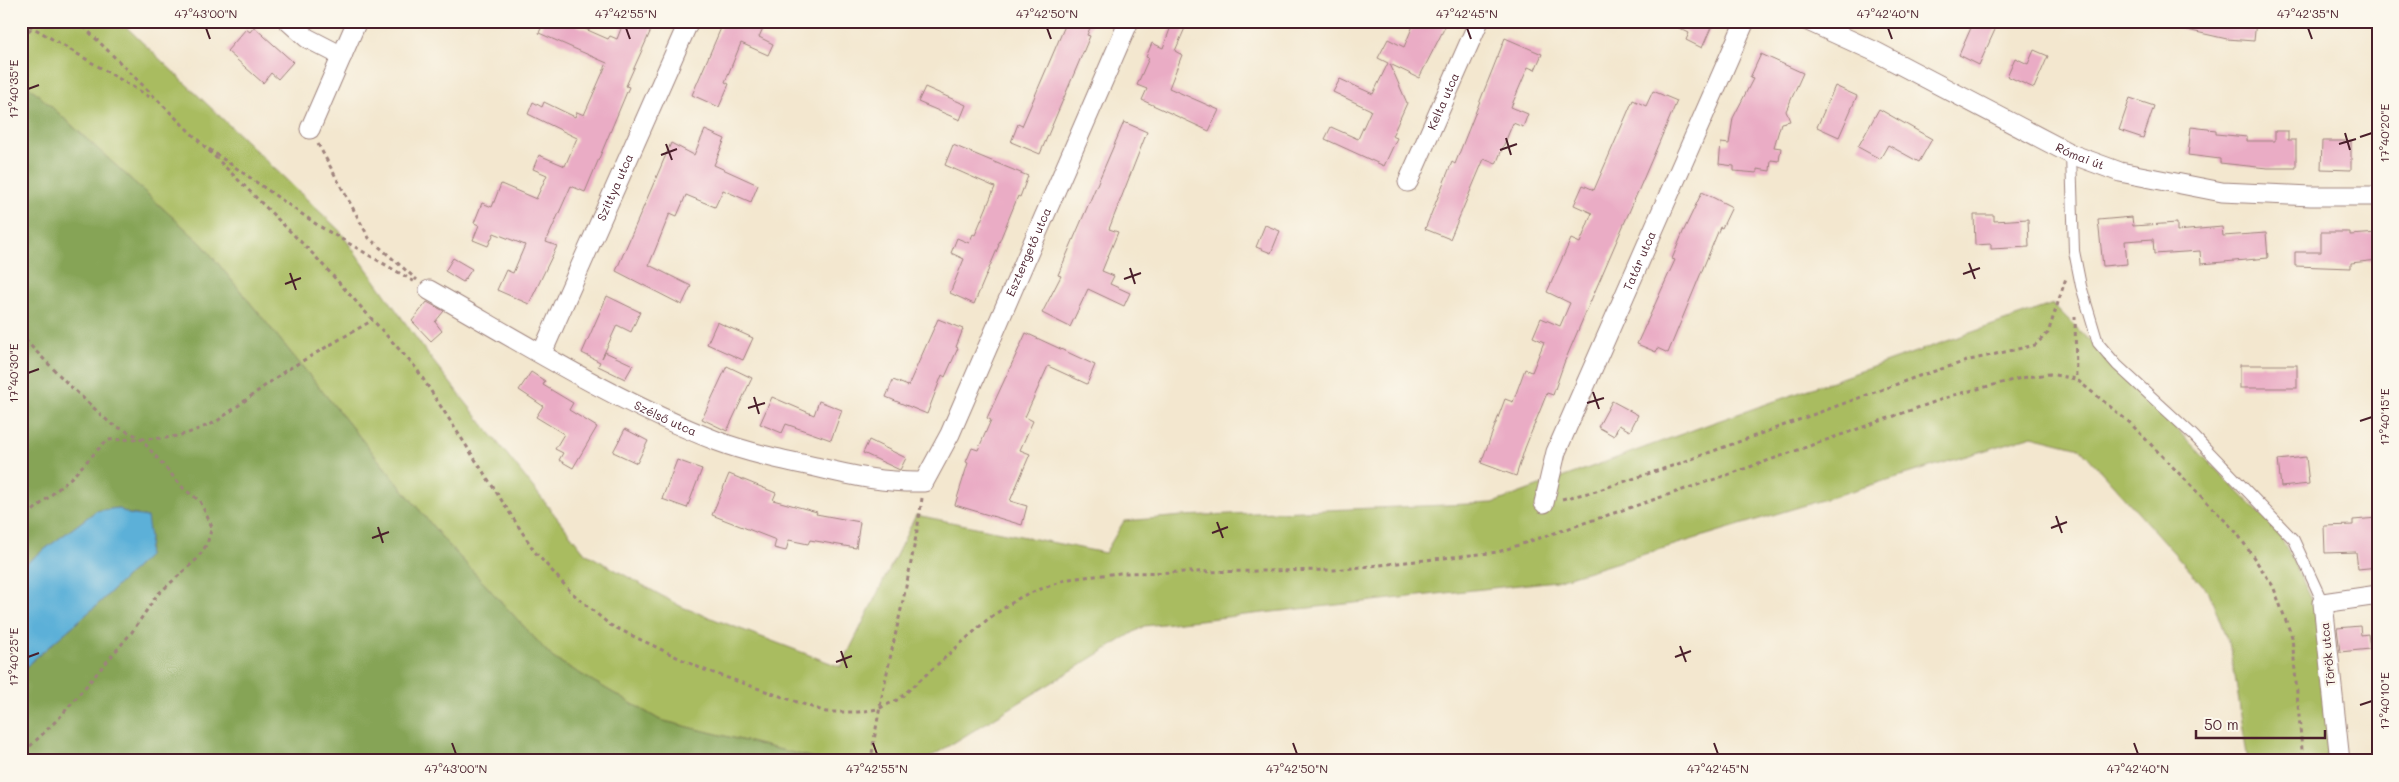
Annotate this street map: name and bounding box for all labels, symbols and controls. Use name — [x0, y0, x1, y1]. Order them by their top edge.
text: 47°43'00"N — [175, 5, 237, 21]
text: 47°42'55"N — [595, 5, 657, 21]
text: 47°42'50"N — [1016, 5, 1078, 21]
text: 47°42'45"N — [1436, 5, 1498, 21]
text: 47°42'40"N — [1857, 5, 1919, 21]
text: 47°42'35"N — [2277, 5, 2339, 21]
text: 17°40'35"E — [5, 59, 21, 118]
street label: Kelta utca — [1423, 70, 1462, 132]
text: 17°40'20"E — [2376, 103, 2392, 162]
street label: Római út — [2053, 138, 2107, 173]
street label: Szittya utca — [593, 151, 636, 223]
street label: Esztergető utca — [1002, 205, 1054, 299]
street label: Tatár utca — [1619, 228, 1659, 293]
text: 17°40'30"E — [5, 343, 21, 403]
text: 17°40'15"E — [2376, 388, 2392, 446]
street label: Szélső utca — [632, 396, 699, 439]
street label: Török utca — [2316, 622, 2338, 687]
text: 17°40'25"E — [5, 628, 21, 686]
text: 17°40'10"E — [2376, 672, 2392, 730]
scale bar — [2196, 707, 2325, 739]
text: 50 m — [2204, 714, 2239, 734]
text: 47°43'00"N — [425, 760, 487, 776]
text: 47°42'55"N — [846, 760, 908, 776]
text: 47°42'50"N — [1266, 760, 1328, 776]
text: 47°42'45"N — [1687, 760, 1749, 776]
text: 47°42'40"N — [2107, 760, 2169, 776]

